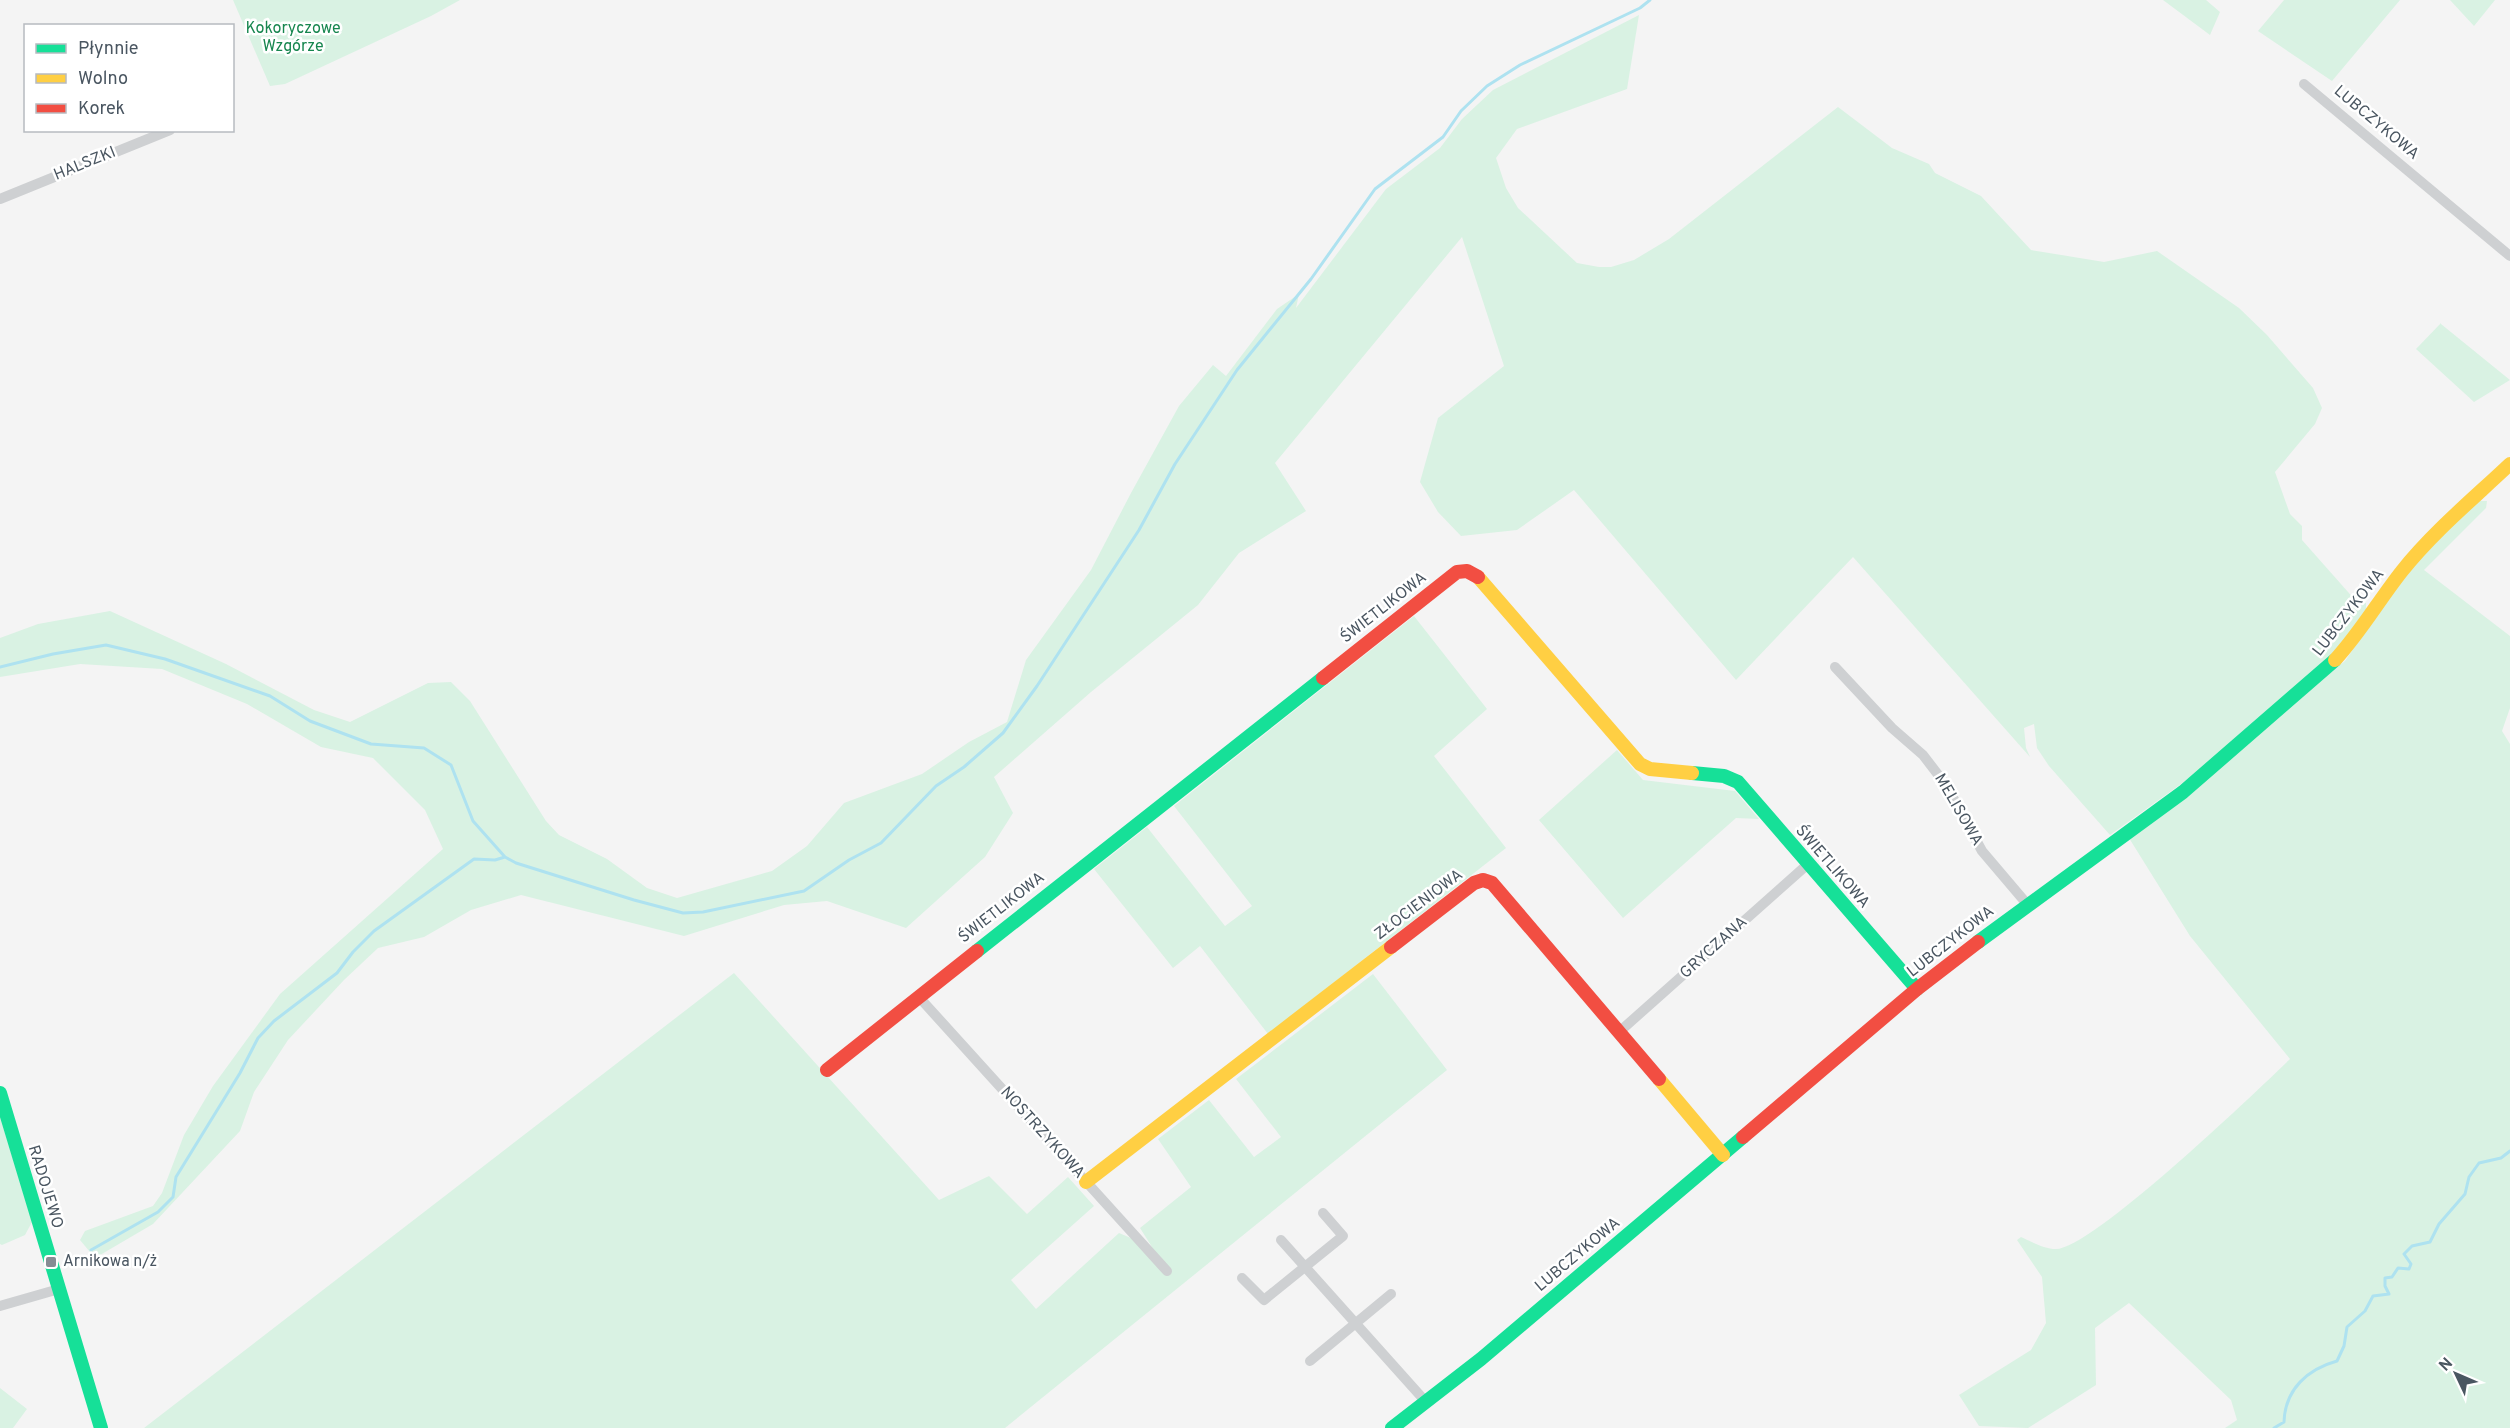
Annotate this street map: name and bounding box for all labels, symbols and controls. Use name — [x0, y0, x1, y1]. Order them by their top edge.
park label: Kokoryczowe Wzgórze — [245, 19, 341, 57]
legend — [24, 24, 234, 132]
text: Płynnie — [78, 38, 139, 61]
text: Wolno — [78, 68, 128, 91]
street label: LUBCZYKOWA — [2329, 82, 2423, 165]
text: Korek — [78, 98, 125, 121]
street label: HALSZKI — [51, 143, 119, 185]
street label: LUBCZYKOWA — [2309, 565, 2389, 661]
street label: ŚWIETLIKOWA — [1336, 566, 1431, 648]
street label: MELISOWA — [1929, 770, 1987, 850]
street label: ŚWIETLIKOWA — [1790, 820, 1875, 913]
street label: ZŁOCIENIOWA — [1371, 865, 1467, 945]
street label: ŚWIETLIKOWA — [954, 866, 1049, 948]
street label: LUBCZYKOWA — [1903, 902, 1999, 982]
street label: GRYCZANA — [1676, 912, 1752, 983]
street label: NOSTRZYKOWA — [995, 1083, 1089, 1183]
street label: RADOJEWO — [23, 1143, 67, 1231]
street label: LUBCZYKOWA — [1531, 1213, 1625, 1296]
place label: Arnikowa n/ż — [63, 1252, 157, 1272]
marker: Arnikowa n/ż — [44, 1255, 58, 1269]
north arrow — [2426, 1344, 2486, 1404]
text: N — [2435, 1354, 2458, 1376]

